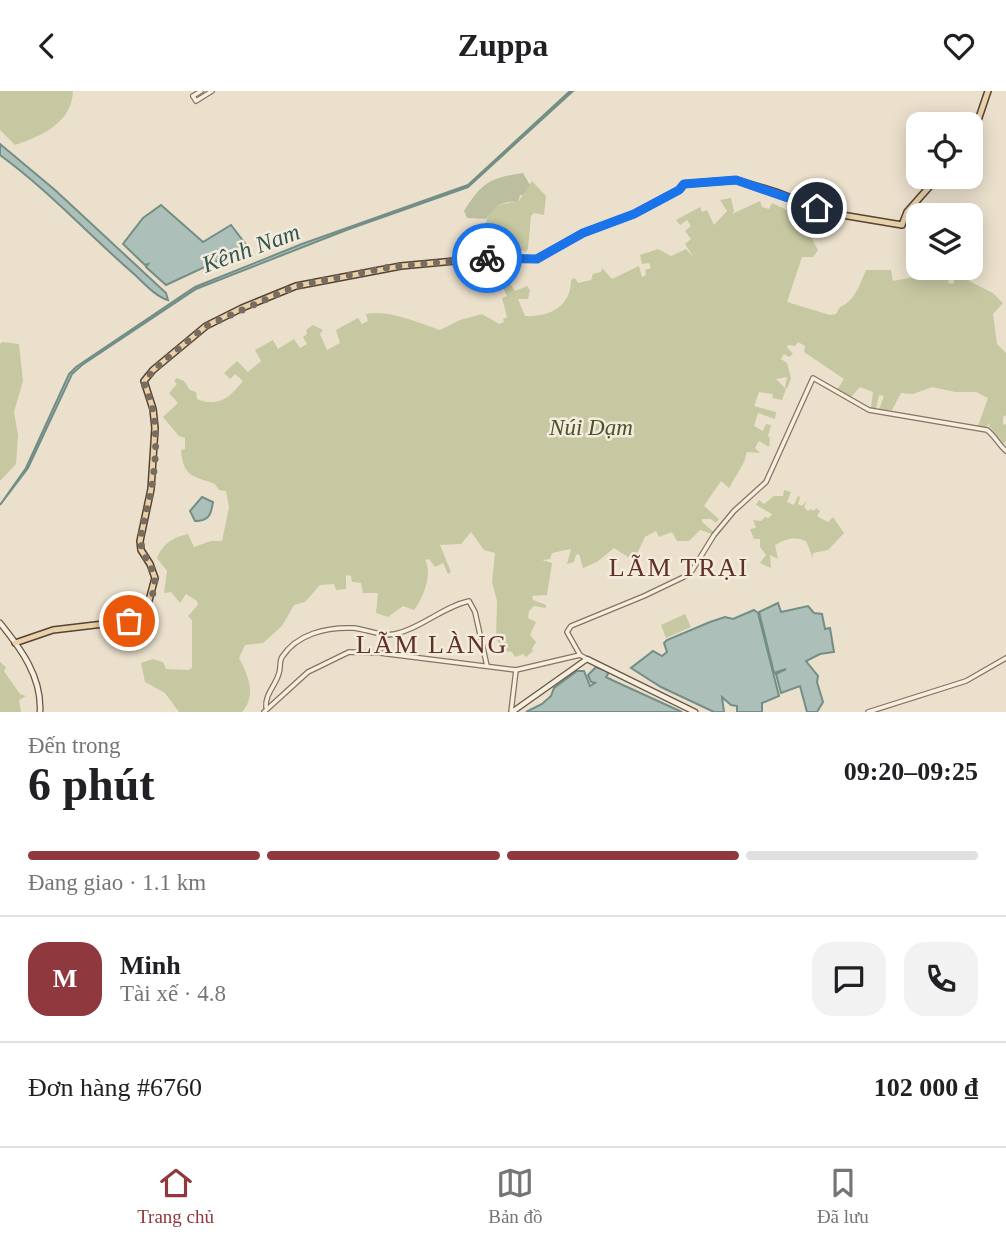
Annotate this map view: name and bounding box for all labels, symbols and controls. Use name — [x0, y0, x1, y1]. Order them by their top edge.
icon: back — [28, 27, 66, 65]
text: Zuppa — [458, 27, 548, 63]
icon: heart — [940, 27, 978, 65]
map controls — [906, 112, 983, 280]
button: locate — [906, 112, 983, 189]
pin — [787, 178, 847, 238]
icon: home — [798, 189, 836, 227]
button: layers — [906, 203, 983, 280]
water label: Kênh Nam — [198, 218, 303, 278]
courier — [452, 223, 522, 293]
icon: bike — [468, 239, 506, 277]
park label: Núi Dạm — [548, 415, 633, 440]
district label: LÃM TRẠI — [609, 553, 749, 582]
pin — [99, 591, 159, 651]
icon: bag — [110, 602, 148, 640]
district label: LÃM LÀNG — [356, 630, 508, 659]
text: Đến trong — [28, 733, 121, 758]
text: 09:20–09:25 — [844, 757, 978, 786]
text: 6 phút — [28, 759, 155, 810]
text: Đang giao · 1.1 km — [28, 870, 206, 895]
button: chat — [812, 942, 886, 1016]
button: phone — [904, 942, 978, 1016]
text: Minh — [120, 951, 181, 980]
text: M — [53, 964, 77, 993]
text: Tài xế · 4.8 — [120, 981, 226, 1006]
text: Đơn hàng #6760 — [28, 1073, 202, 1102]
text: 102 000 ₫ — [874, 1073, 978, 1102]
tab: Trang chủ — [137, 1164, 214, 1228]
tab: Bản đồ — [488, 1164, 543, 1228]
tab: Đã lưu — [817, 1164, 869, 1228]

